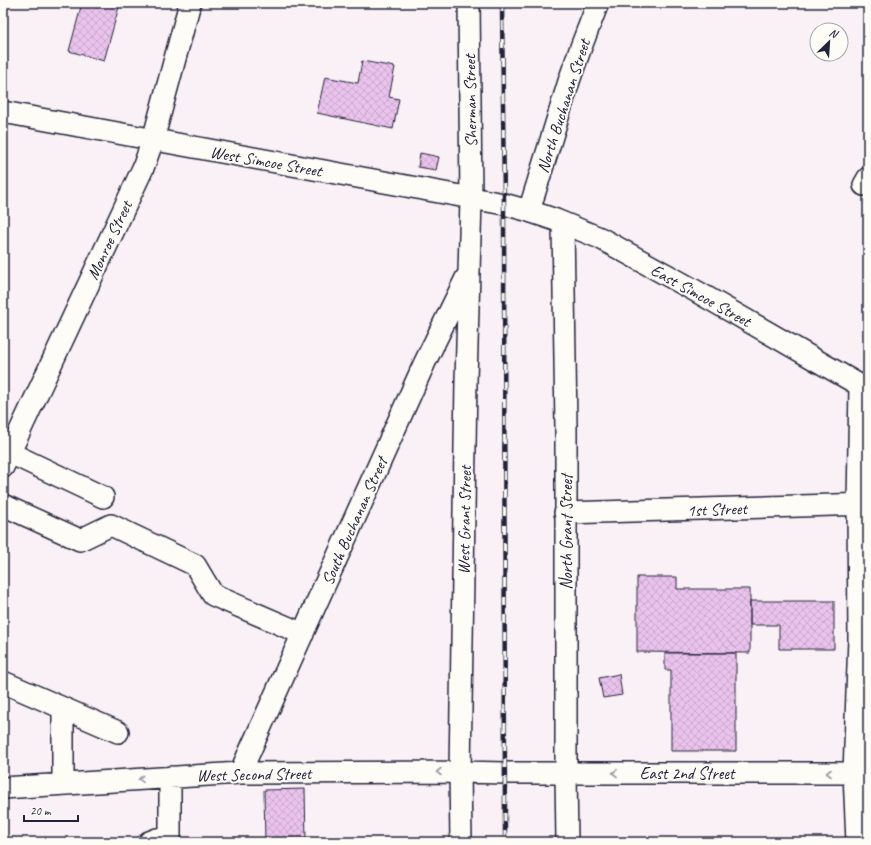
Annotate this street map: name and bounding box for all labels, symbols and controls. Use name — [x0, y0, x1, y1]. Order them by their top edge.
north arrow — [809, 22, 849, 62]
text: N — [827, 25, 841, 42]
street label: North Buchanan Street — [532, 35, 596, 176]
street label: Sherman Street — [459, 52, 482, 148]
street label: West Simcoe Street — [209, 141, 326, 182]
street label: Monroe Street — [82, 195, 138, 283]
street label: East Simcoe Street — [647, 259, 757, 333]
street label: South Buchanan Street — [317, 452, 393, 588]
street label: West Grant Street — [453, 463, 476, 574]
street label: North Grant Street — [556, 472, 577, 590]
street label: 1st Street — [687, 498, 750, 521]
street label: West Second Street — [196, 763, 314, 786]
street label: East 2nd Street — [640, 763, 737, 784]
one-way arrow — [436, 768, 442, 776]
one-way arrow — [612, 769, 618, 777]
one-way arrow — [826, 769, 832, 777]
one-way arrow — [138, 774, 144, 783]
scale bar — [24, 797, 78, 823]
text: 20 m — [30, 803, 52, 819]

